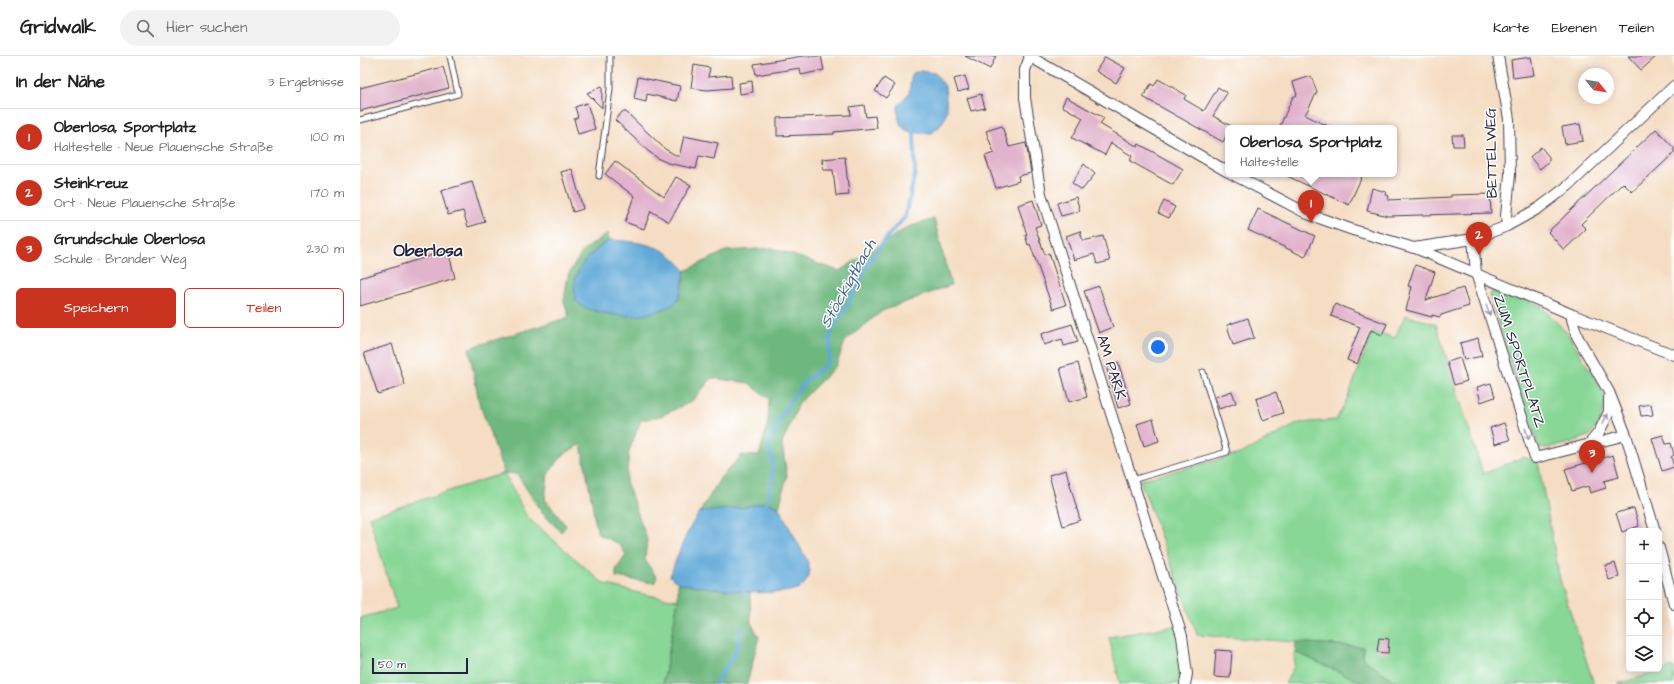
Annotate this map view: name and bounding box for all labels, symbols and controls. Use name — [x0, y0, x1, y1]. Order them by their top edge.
search box — [120, 10, 400, 46]
text: Gridwalk — [20, 14, 96, 41]
icon: search — [134, 17, 156, 39]
text: Hier suchen — [166, 17, 247, 38]
text: Karte — [1493, 18, 1530, 38]
text: Ebenen — [1552, 18, 1597, 38]
text: Teilen — [1619, 18, 1654, 38]
north arrow — [1578, 68, 1614, 104]
text: In der Nähe — [16, 70, 105, 94]
text: 3 Ergebnisse — [268, 73, 344, 91]
street label: BETTELWEG — [1480, 107, 1503, 199]
text: Oberlosa, Sportplatz — [54, 117, 196, 138]
popup — [1225, 125, 1397, 177]
text: 1 — [28, 128, 30, 146]
text: 100 m — [311, 128, 344, 146]
text: Oberlosa, Sportplatz — [1240, 132, 1382, 153]
text: Haltestelle · Neue Plauensche Straße — [54, 138, 273, 156]
text: Haltestelle — [1240, 153, 1299, 171]
text: Steinkreuz — [54, 173, 128, 194]
text: 2 — [25, 184, 33, 202]
text: 170 m — [311, 184, 344, 202]
pin: 1 — [1298, 190, 1324, 223]
text: Ort · Neue Plauensche Straße — [54, 194, 236, 212]
pin: 2 — [1466, 222, 1492, 255]
text: Grundschule Oberlosa — [54, 229, 205, 250]
water label: Stöckigtbach — [814, 234, 883, 332]
district label: Oberlosa — [394, 239, 463, 263]
text: 3 — [26, 240, 32, 258]
text: 230 m — [306, 240, 344, 258]
text: Schule · Brander Weg — [54, 250, 187, 268]
button: Speichern — [16, 288, 176, 328]
button: Teilen — [184, 288, 344, 328]
street label: ZUM SPORTPLATZ — [1488, 292, 1551, 431]
one-way arrow — [1485, 303, 1492, 316]
street label: AM PARK — [1091, 332, 1132, 402]
your location — [1148, 337, 1168, 357]
one-way arrow — [1602, 413, 1609, 425]
one-way arrow — [1524, 427, 1531, 440]
pin: 3 — [1579, 440, 1605, 473]
map controls — [1626, 528, 1662, 672]
button: + — [1626, 528, 1662, 564]
button: − — [1626, 564, 1662, 600]
button: locate — [1626, 600, 1662, 636]
button: layers — [1626, 636, 1662, 672]
scale bar — [372, 656, 468, 675]
text: 50 m — [378, 657, 406, 672]

